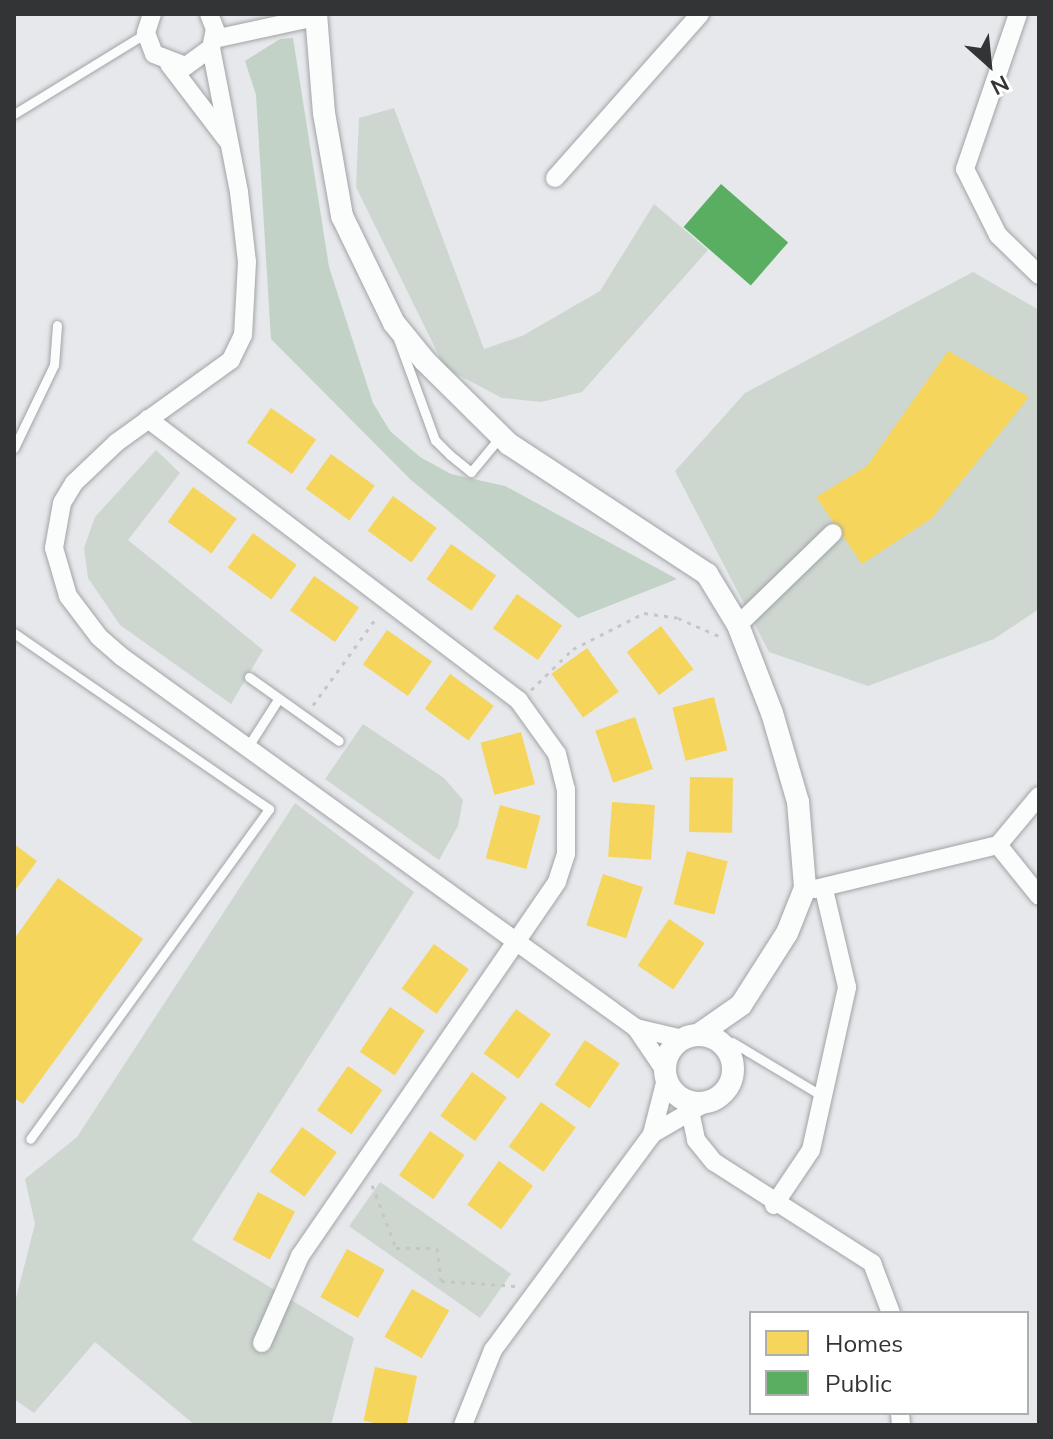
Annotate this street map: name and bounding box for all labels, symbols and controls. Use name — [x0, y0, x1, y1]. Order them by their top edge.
north arrow — [949, 24, 1029, 104]
text: N — [986, 69, 1014, 102]
legend — [749, 1311, 1029, 1415]
text: Homes — [825, 1328, 903, 1358]
text: Public — [825, 1368, 892, 1398]

